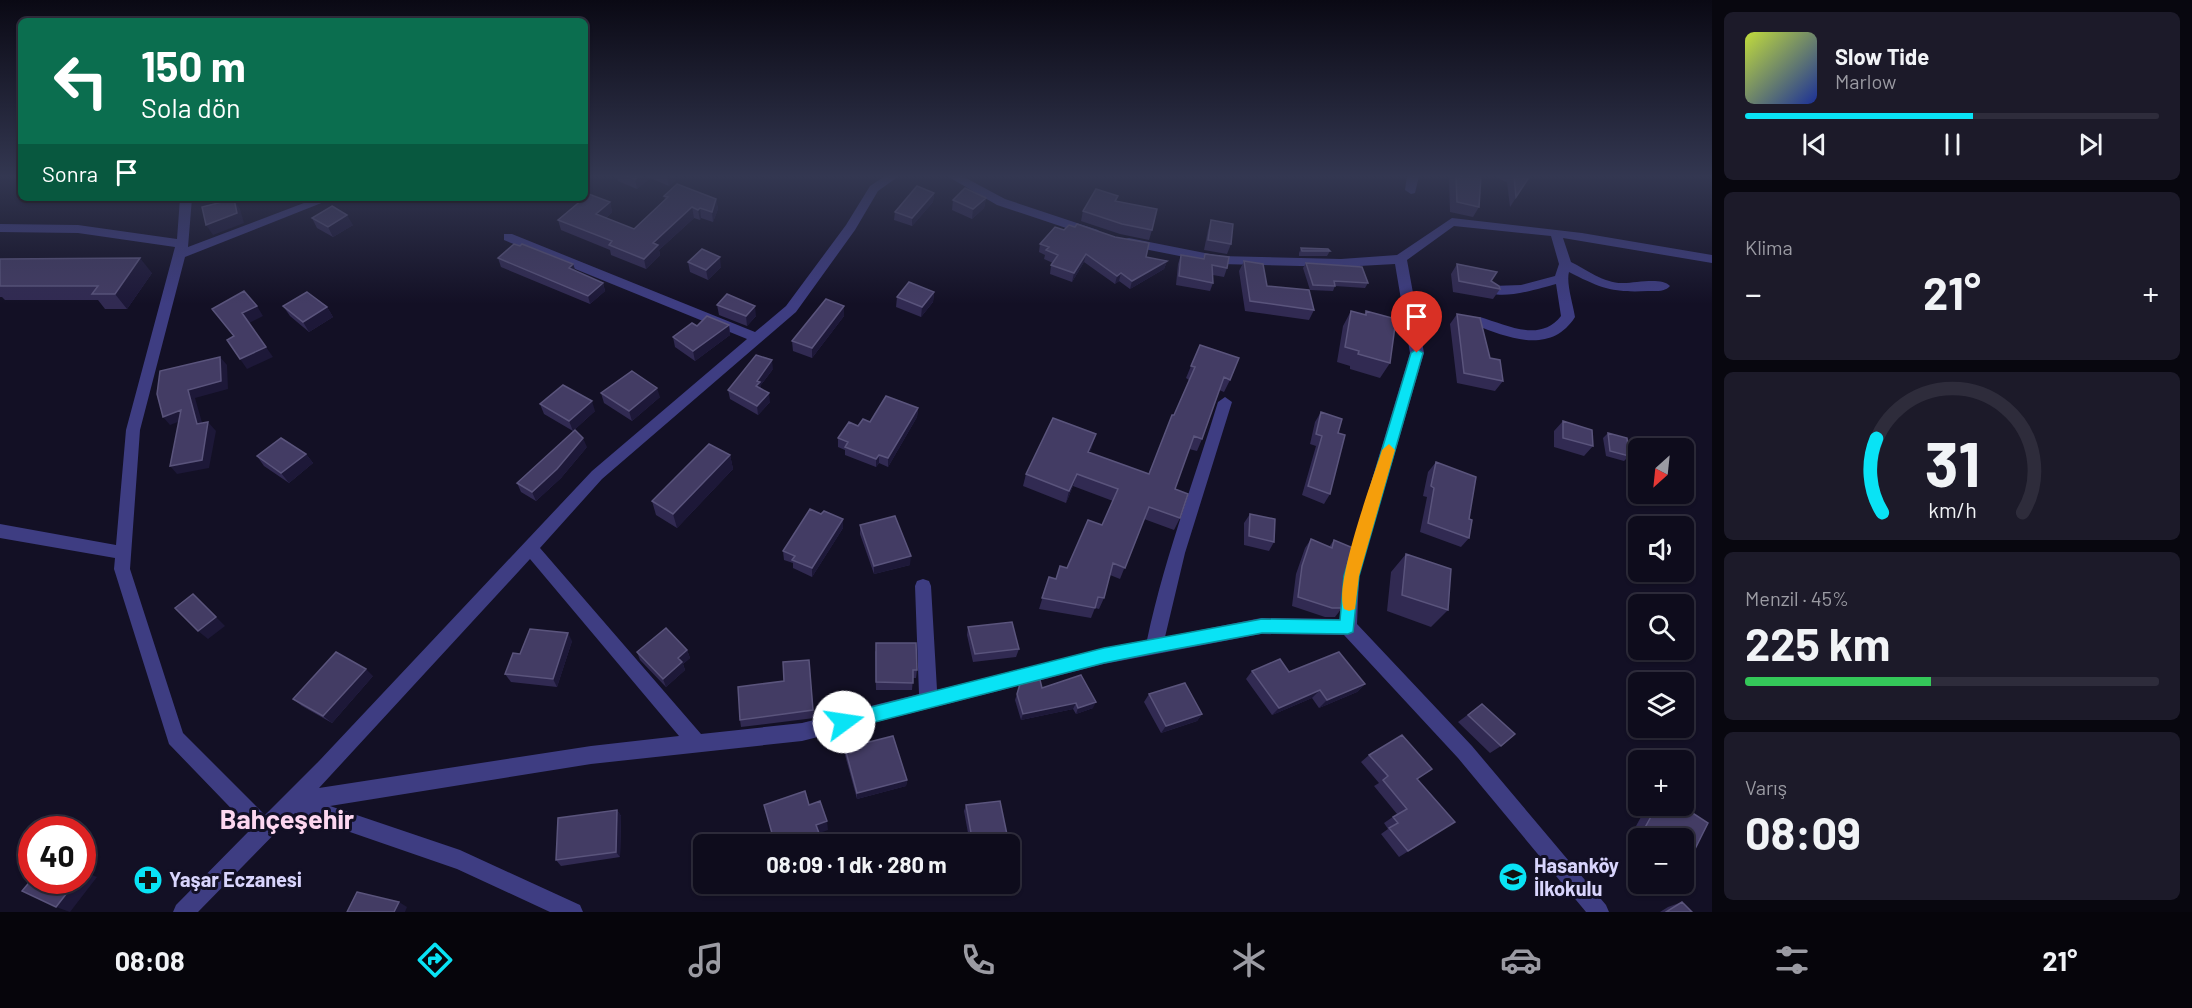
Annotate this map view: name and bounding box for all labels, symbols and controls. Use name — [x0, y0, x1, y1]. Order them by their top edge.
text: 150 m — [141, 40, 246, 90]
icon: left — [42, 42, 120, 120]
text: Slow Tide — [1835, 43, 1929, 69]
text: Marlow — [1835, 69, 1896, 93]
text: Sola dön — [141, 91, 241, 123]
icon: previous — [1798, 128, 1831, 161]
icon: pause — [1936, 128, 1969, 161]
icon: next — [2074, 128, 2107, 161]
icon: arrive — [110, 156, 143, 189]
text: Sonra — [42, 160, 98, 186]
text: Klima — [1745, 235, 1793, 259]
text: 21° — [1923, 265, 1981, 319]
text: − — [1745, 273, 1762, 313]
text: + — [2143, 273, 2159, 313]
pin — [1391, 291, 1442, 353]
icon: arrive — [1400, 300, 1433, 333]
text: 31 — [1924, 425, 1980, 499]
north arrow — [1628, 438, 1694, 504]
map controls — [1628, 438, 1694, 894]
text: km/h — [1928, 497, 1976, 522]
button: sound — [1628, 516, 1694, 582]
text: Menzil · 45% — [1745, 586, 1849, 610]
button: search — [1628, 594, 1694, 660]
text: 225 km — [1745, 616, 1890, 670]
button: layers — [1628, 672, 1694, 738]
position arrow — [812, 690, 876, 754]
button: + — [1628, 750, 1694, 816]
text: Varış — [1745, 775, 1787, 799]
district label: Bahçeşehir — [220, 802, 355, 834]
text: 08:09 — [1745, 805, 1861, 859]
speed limit sign: 40 — [18, 816, 96, 894]
button: − — [1628, 828, 1694, 894]
text: 08:09 · 1 dk · 280 m — [766, 851, 947, 877]
place label: Hasanköy İlkokulu — [1534, 853, 1619, 900]
school or university icon: Hasanköy İlkokulu — [1497, 861, 1529, 893]
pharmacy icon: Yaşar Eczanesi — [132, 864, 164, 896]
place label: Yaşar Eczanesi — [169, 867, 302, 891]
icon: directions — [414, 939, 456, 981]
icon: music — [685, 939, 727, 981]
icon: phone — [957, 939, 999, 981]
icon: climate — [1228, 939, 1270, 981]
icon: car — [1500, 939, 1542, 981]
icon: filters — [1771, 939, 1813, 981]
text: 08:08 — [115, 944, 185, 976]
text: 21° — [2043, 944, 2077, 976]

